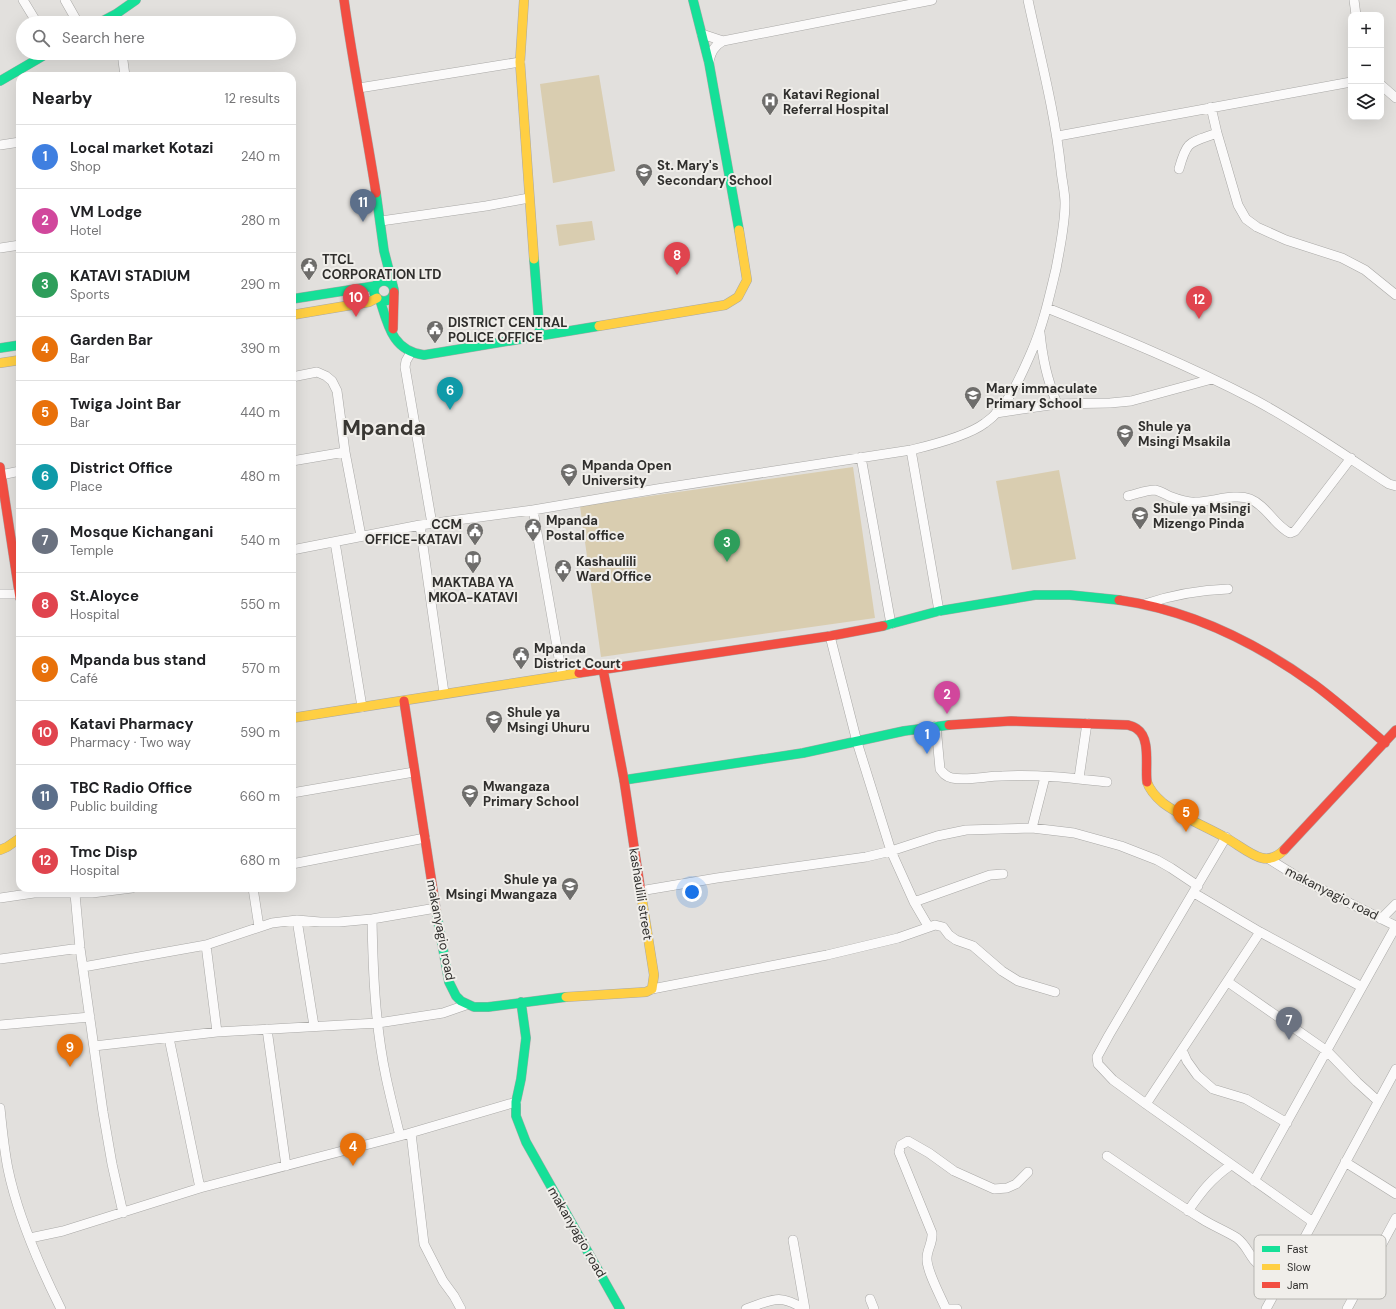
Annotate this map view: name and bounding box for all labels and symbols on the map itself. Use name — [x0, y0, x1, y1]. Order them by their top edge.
place label: Katavi Regional Referral Hospital — [783, 86, 889, 118]
hospital icon: Katavi Regional Referral Hospital — [760, 91, 780, 116]
place label: St. Mary's Secondary School — [657, 157, 772, 189]
school or university icon: St. Mary's Secondary School — [634, 162, 654, 187]
pin: 11 — [350, 189, 376, 222]
pin: 8 — [664, 242, 690, 275]
place label: TTCL CORPORATION LTD — [322, 251, 441, 283]
public building icon: TTCL CORPORATION LTD — [299, 256, 319, 281]
pin: 10 — [343, 284, 369, 317]
pin: 12 — [1186, 286, 1212, 319]
place label: DISTRICT CENTRAL POLICE OFFICE — [448, 314, 567, 346]
public building icon: DISTRICT CENTRAL POLICE OFFICE — [425, 319, 445, 344]
pin: 6 — [437, 377, 463, 410]
place label: Mary immaculate Primary School — [986, 380, 1097, 412]
school or university icon: Mary immaculate Primary School — [963, 385, 983, 410]
district label: Mpanda — [342, 414, 426, 442]
place label: Shule ya Msingi Msakila — [1138, 418, 1231, 450]
school or university icon: Shule ya Msingi Msakila — [1115, 423, 1135, 448]
place label: Mpanda Open University — [582, 457, 671, 489]
school or university icon: Mpanda Open University — [559, 462, 579, 487]
place label: Shule ya Msingi Mizengo Pinda — [1153, 500, 1251, 532]
school or university icon: Shule ya Msingi Mizengo Pinda — [1130, 505, 1150, 530]
place label: Mpanda Postal office — [546, 512, 625, 544]
place label: CCM OFFICE-KATAVI — [365, 516, 462, 548]
public building icon: Mpanda Postal office — [523, 517, 543, 542]
public building icon: CCM OFFICE-KATAVI — [465, 521, 485, 546]
pin: 3 — [714, 529, 740, 562]
library icon: MAKTABA YA MKOA-KATAVI — [463, 549, 483, 574]
place label: Kashaulili Ward Office — [576, 553, 652, 585]
public building icon: Kashaulili Ward Office — [553, 558, 573, 583]
place label: MAKTABA YA MKOA-KATAVI — [428, 574, 518, 606]
place label: Mpanda District Court — [534, 640, 621, 672]
public building icon: Mpanda District Court — [511, 645, 531, 670]
pin: 2 — [934, 681, 960, 714]
place label: Shule ya Msingi Uhuru — [507, 704, 590, 736]
school or university icon: Shule ya Msingi Uhuru — [484, 709, 504, 734]
pin: 1 — [914, 721, 940, 754]
place label: Mwangaza Primary School — [483, 778, 579, 810]
school or university icon: Mwangaza Primary School — [460, 783, 480, 808]
pin: 5 — [1173, 799, 1199, 832]
street label: kashaulili street — [625, 847, 657, 941]
street label: makanyagio road — [1283, 862, 1381, 924]
place label: Shule ya Msingi Mwangaza — [446, 871, 557, 903]
school or university icon: Shule ya Msingi Mwangaza — [560, 876, 580, 901]
street label: makanyagio road — [423, 878, 459, 982]
your location — [682, 882, 702, 902]
pin: 7 — [1276, 1007, 1302, 1040]
pin: 9 — [57, 1034, 83, 1067]
pin: 4 — [340, 1133, 366, 1166]
street label: makanyagio road — [544, 1183, 610, 1281]
legend — [1254, 1235, 1386, 1299]
text: Fast — [1287, 1242, 1308, 1256]
text: Slow — [1287, 1260, 1311, 1274]
text: Jam — [1287, 1278, 1308, 1292]

